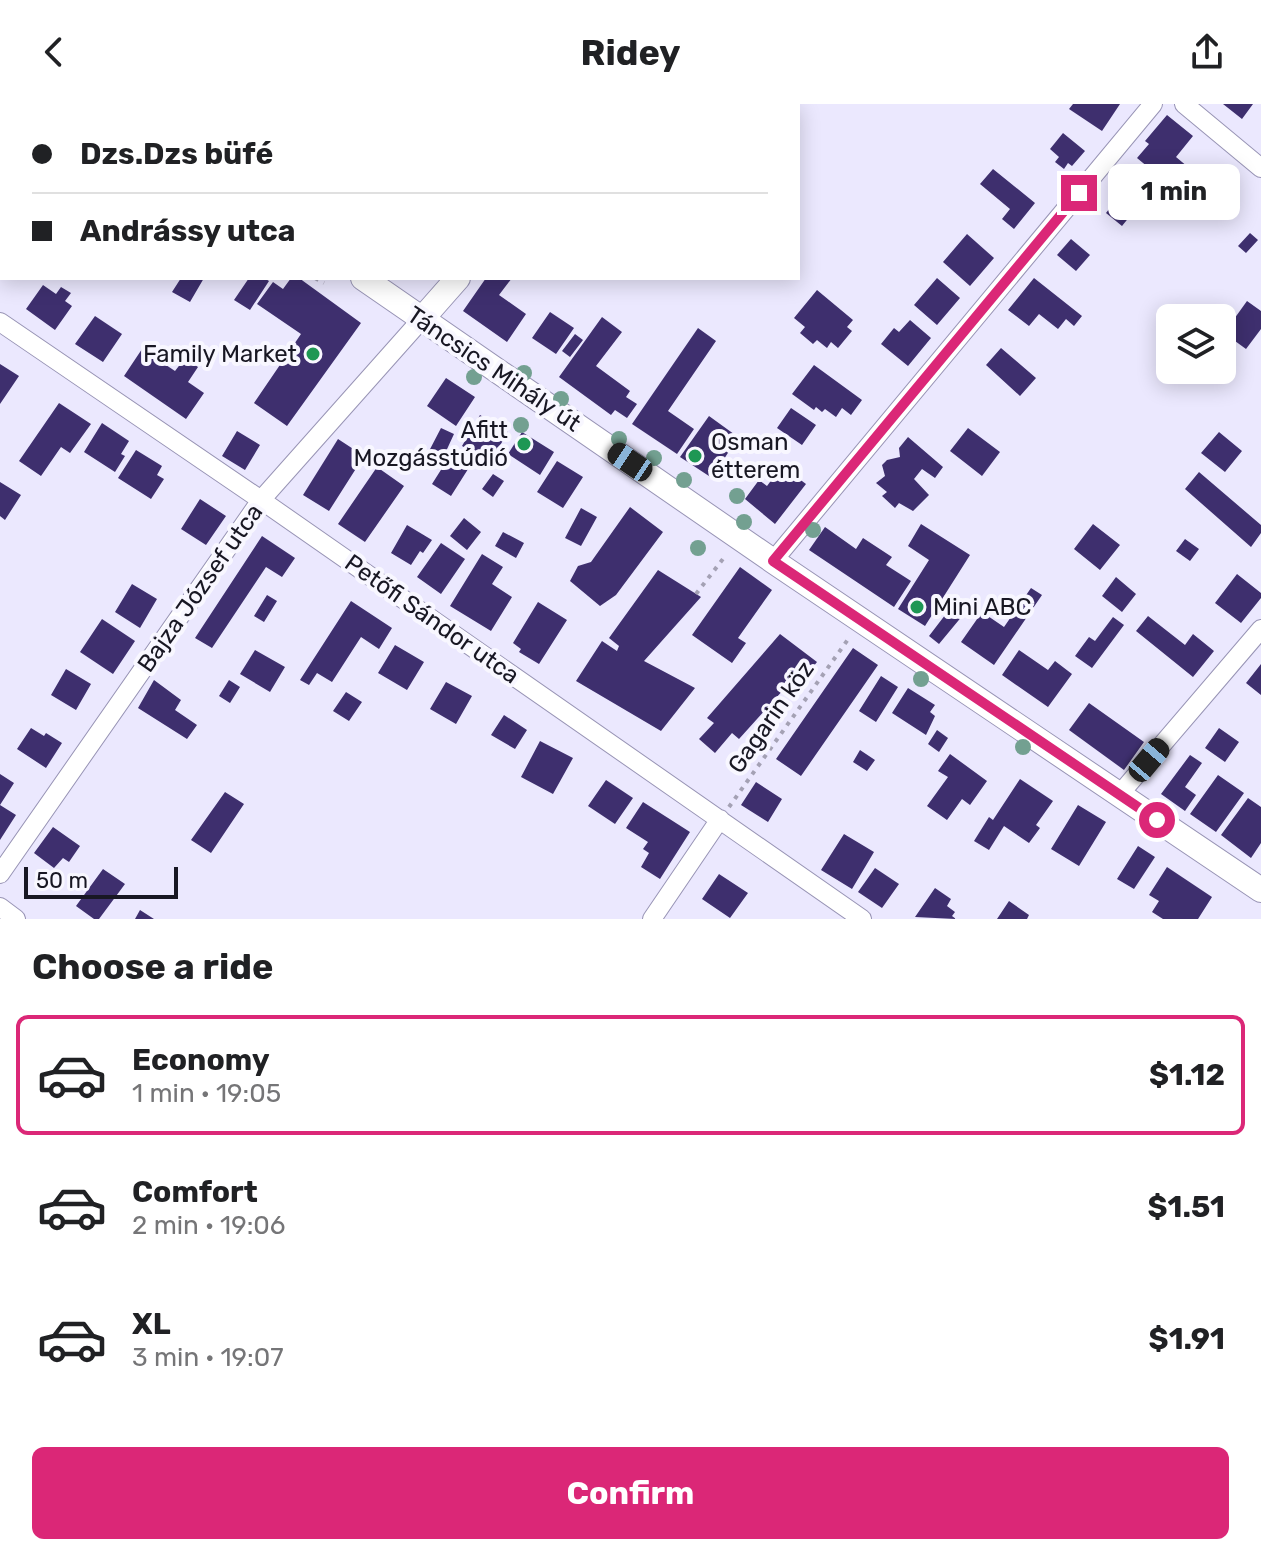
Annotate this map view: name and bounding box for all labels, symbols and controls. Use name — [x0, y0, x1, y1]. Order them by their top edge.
icon: back — [32, 30, 76, 74]
icon: share — [1185, 30, 1229, 74]
text: Ridey — [581, 31, 680, 74]
text: Dzs.Dzs büfé — [80, 136, 273, 172]
callout: 1 min — [1107, 165, 1239, 221]
route end — [1061, 175, 1097, 211]
text: 1 min — [1141, 176, 1207, 207]
text: Andrássy utca — [80, 213, 296, 249]
street label: Táncsics Mihály út — [402, 301, 586, 437]
map controls — [1156, 304, 1236, 384]
button: layers — [1156, 304, 1236, 384]
place label: Family Market — [143, 340, 297, 368]
marker: Family Market — [304, 345, 322, 363]
place label: Afitt Mozgásstúdió — [354, 416, 508, 472]
place label: Osman étterem — [711, 428, 800, 484]
marker: Afitt Mozgásstúdió — [515, 435, 533, 453]
car — [603, 439, 657, 485]
marker: Osman étterem — [686, 447, 704, 465]
street label: Bajza József utca — [132, 499, 268, 677]
street label: Petőfi Sándor utca — [340, 548, 524, 690]
place label: Mini ABC — [933, 593, 1032, 621]
marker: Mini ABC — [908, 598, 926, 616]
street label: Gagarin köz — [722, 656, 820, 778]
car — [1124, 734, 1174, 786]
route start — [1139, 802, 1175, 838]
scale bar — [24, 863, 178, 899]
text: 50 m — [36, 867, 88, 894]
text: Choose a ride — [32, 945, 273, 988]
icon: car — [36, 1039, 108, 1111]
text: Economy — [132, 1042, 270, 1078]
text: $1.12 — [1149, 1057, 1225, 1093]
text: 1 min · 19:05 — [132, 1078, 281, 1109]
icon: car — [36, 1171, 108, 1243]
text: Comfort — [132, 1174, 258, 1210]
text: $1.51 — [1147, 1189, 1225, 1225]
text: 2 min · 19:06 — [132, 1210, 286, 1241]
icon: car — [36, 1303, 108, 1375]
text: XL — [132, 1306, 171, 1342]
text: $1.91 — [1149, 1321, 1225, 1357]
text: 3 min · 19:07 — [132, 1342, 284, 1373]
button: Confirm — [32, 1447, 1229, 1539]

